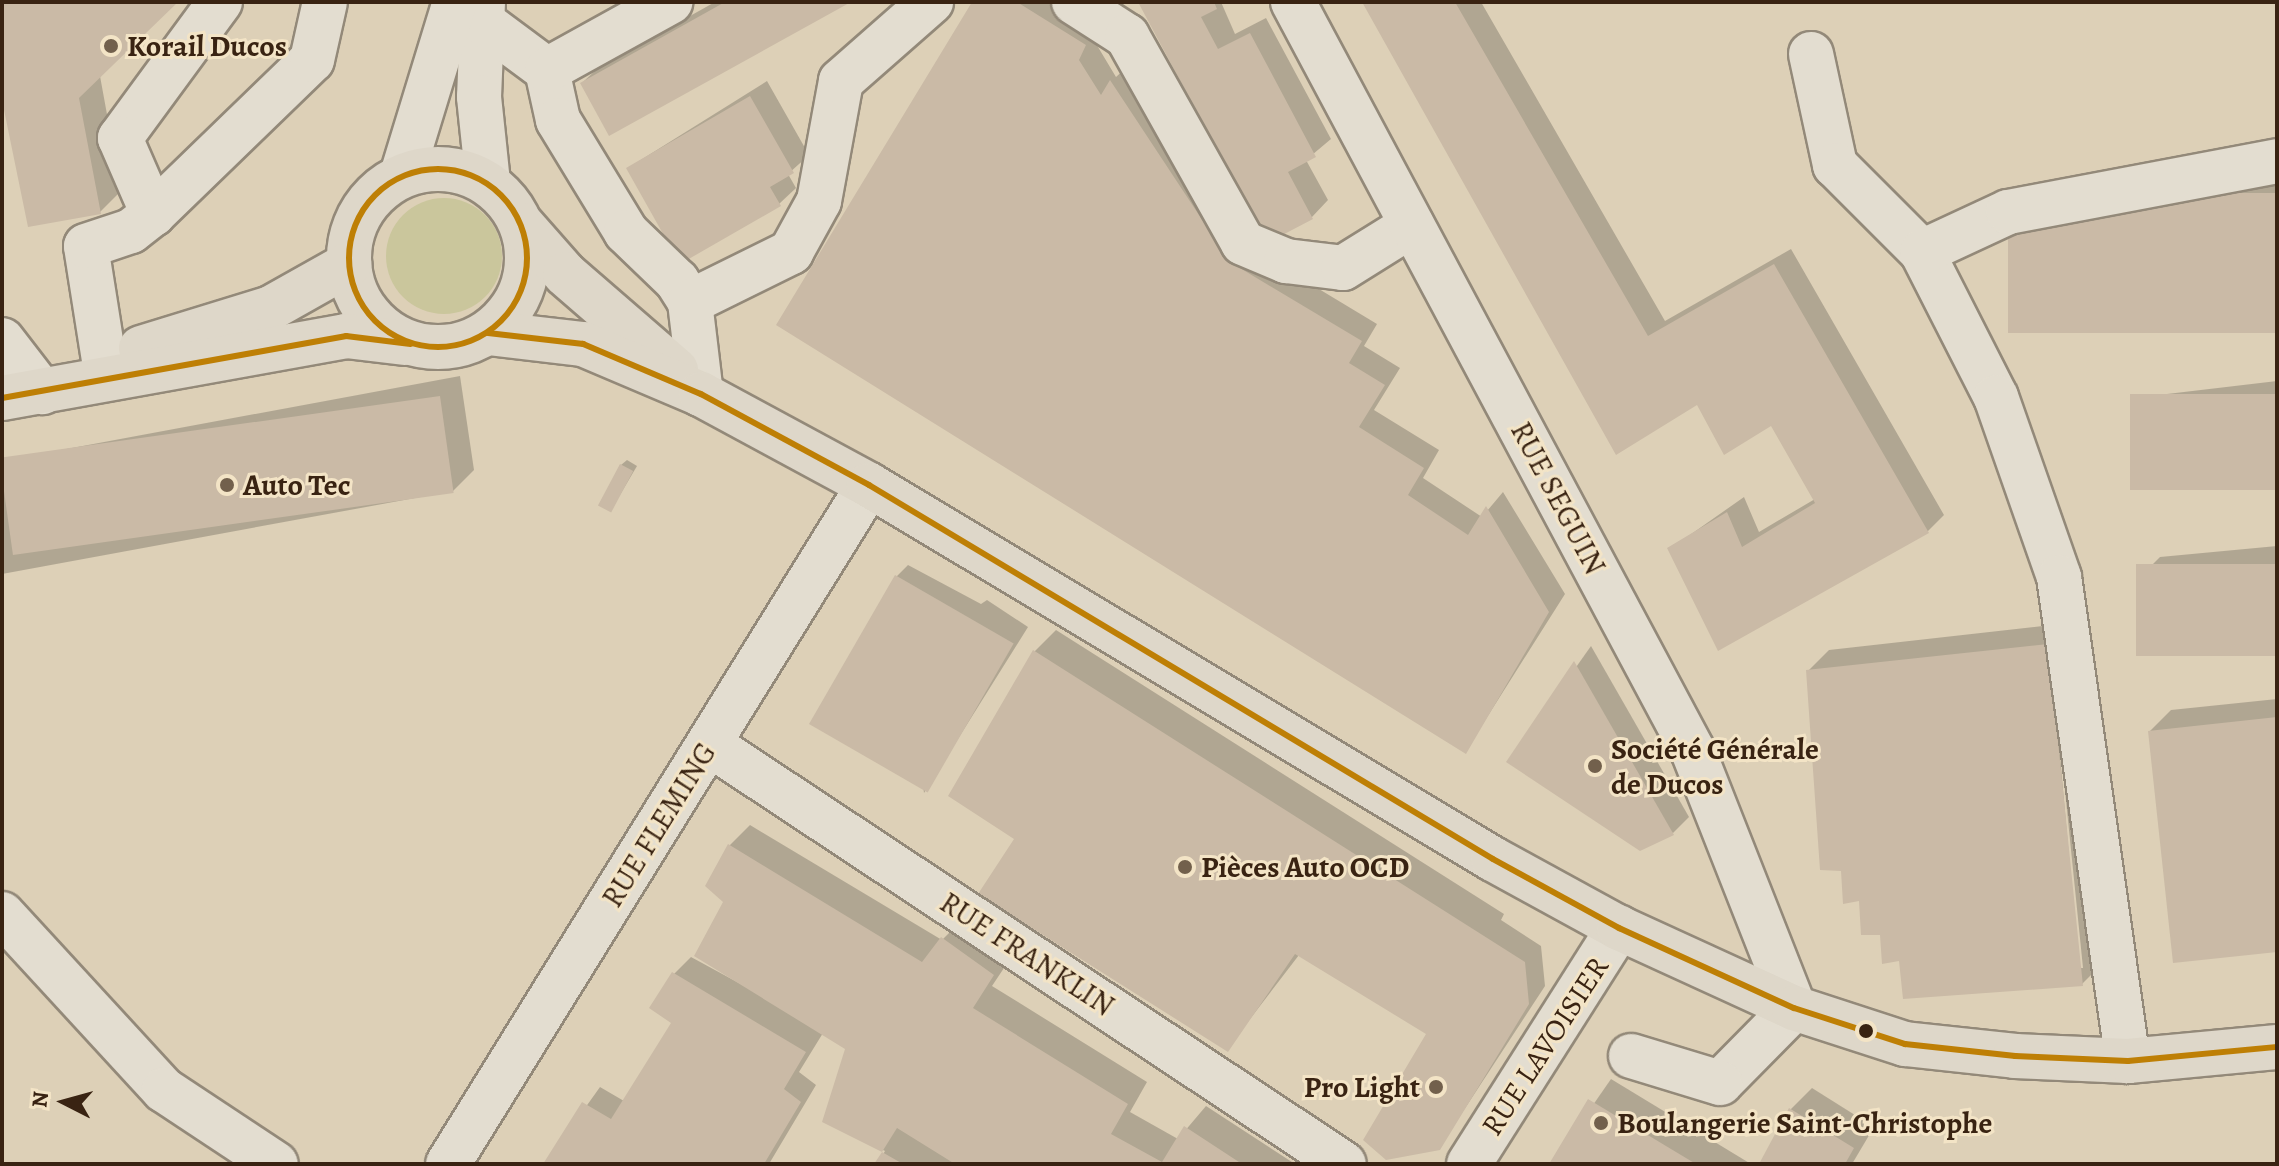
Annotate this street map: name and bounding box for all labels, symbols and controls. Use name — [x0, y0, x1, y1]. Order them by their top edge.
place label: Korail Ducos — [127, 28, 287, 64]
marker: Korail Ducos — [102, 37, 120, 55]
street label: RUE SEGUIN — [1503, 416, 1613, 580]
place label: Auto Tec — [243, 467, 351, 503]
marker: Auto Tec — [218, 476, 236, 494]
place label: Société Générale de Ducos — [1611, 731, 1819, 802]
street label: RUE FLEMING — [594, 736, 724, 914]
marker: Société Générale de Ducos — [1586, 757, 1604, 775]
place label: Pièces Auto OCD — [1201, 849, 1409, 885]
marker: Pièces Auto OCD — [1176, 858, 1194, 876]
street label: RUE FRANKLIN — [933, 884, 1121, 1024]
street label: RUE LAVOISIER — [1474, 950, 1616, 1142]
unlabelled marker — [1858, 1023, 1874, 1039]
north arrow — [24, 1062, 104, 1142]
place label: Pro Light — [1304, 1069, 1420, 1105]
marker: Pro Light — [1427, 1078, 1445, 1096]
text: N — [24, 1090, 56, 1109]
place label: Boulangerie Saint-Christophe — [1617, 1105, 1992, 1141]
marker: Boulangerie Saint-Christophe — [1592, 1114, 1610, 1132]

